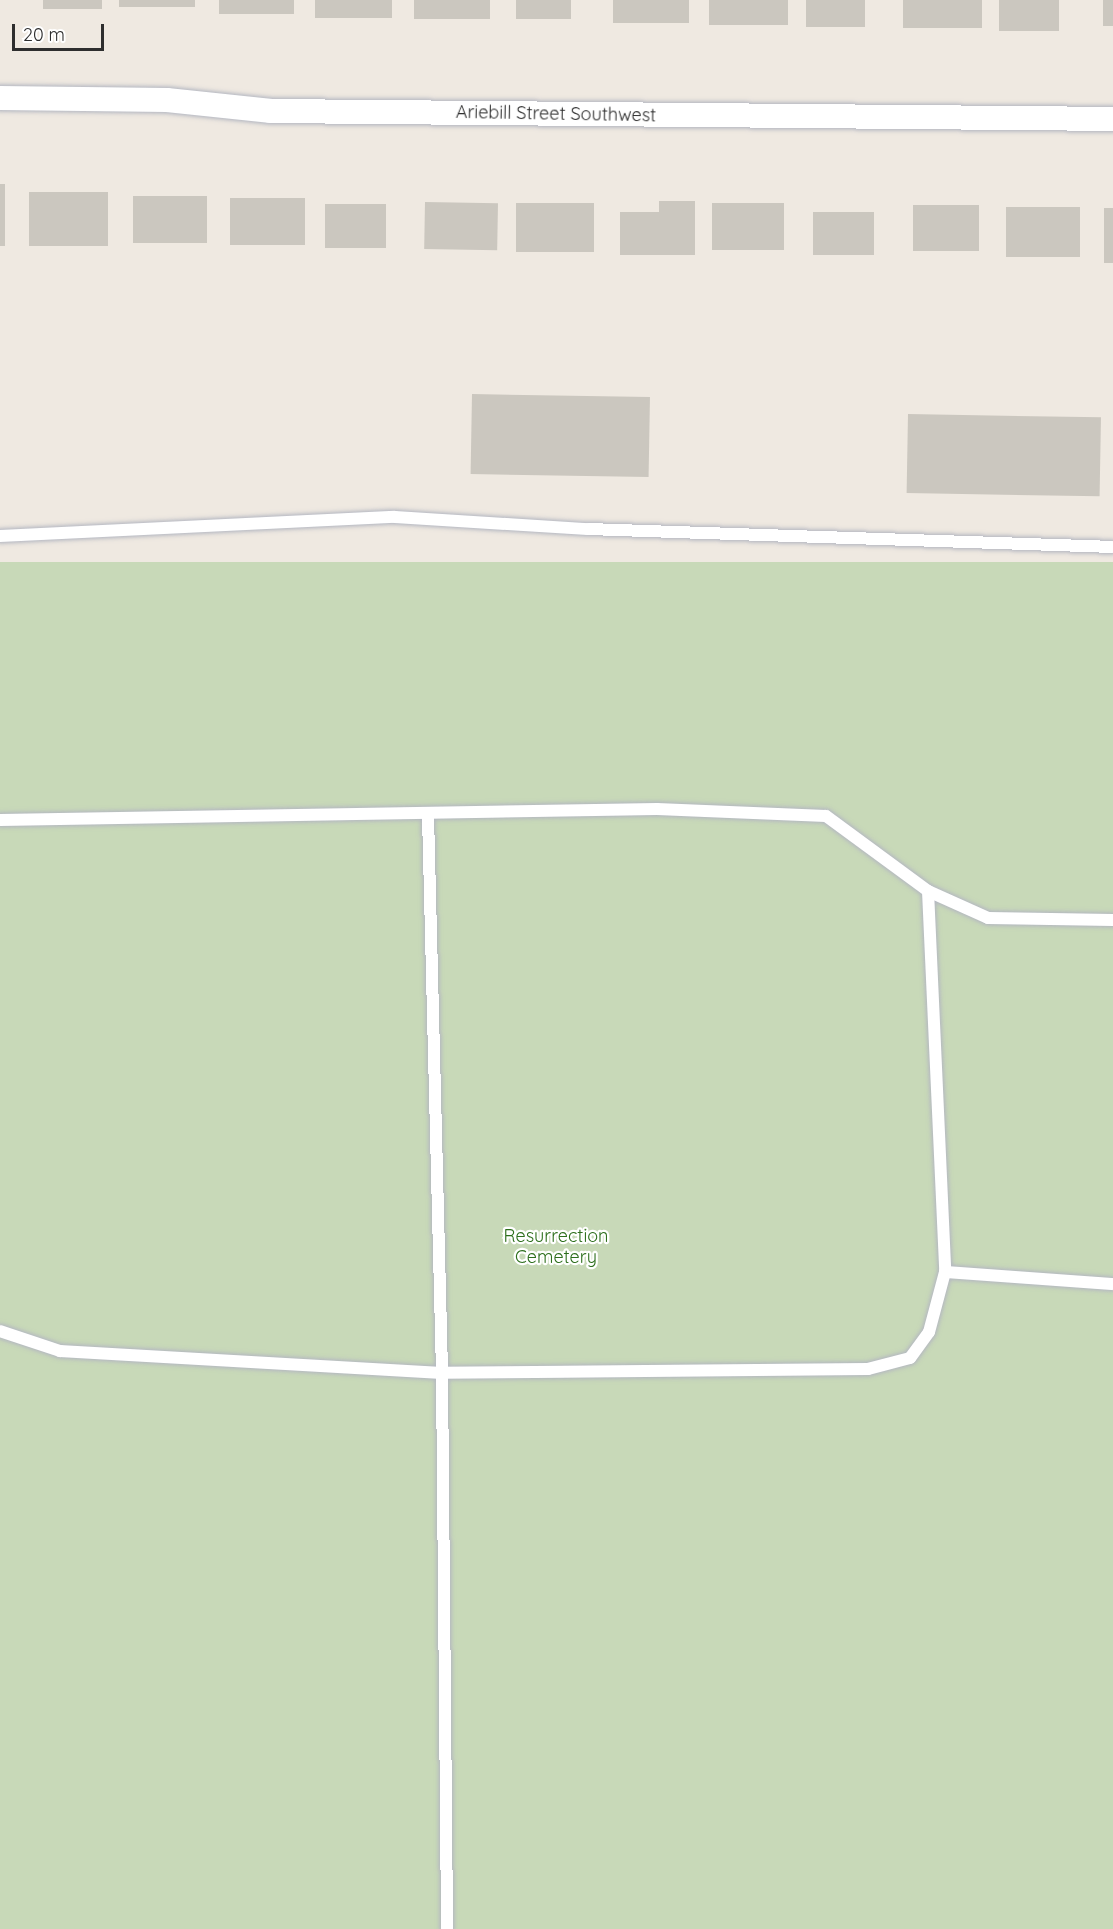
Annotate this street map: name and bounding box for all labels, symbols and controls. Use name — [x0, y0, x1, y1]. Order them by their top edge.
scale bar — [15, 12, 106, 50]
text: 20 m — [23, 23, 65, 46]
street label: Ariebill Street Southwest — [456, 101, 656, 127]
park label: Resurrection Cemetery — [503, 1226, 609, 1268]

